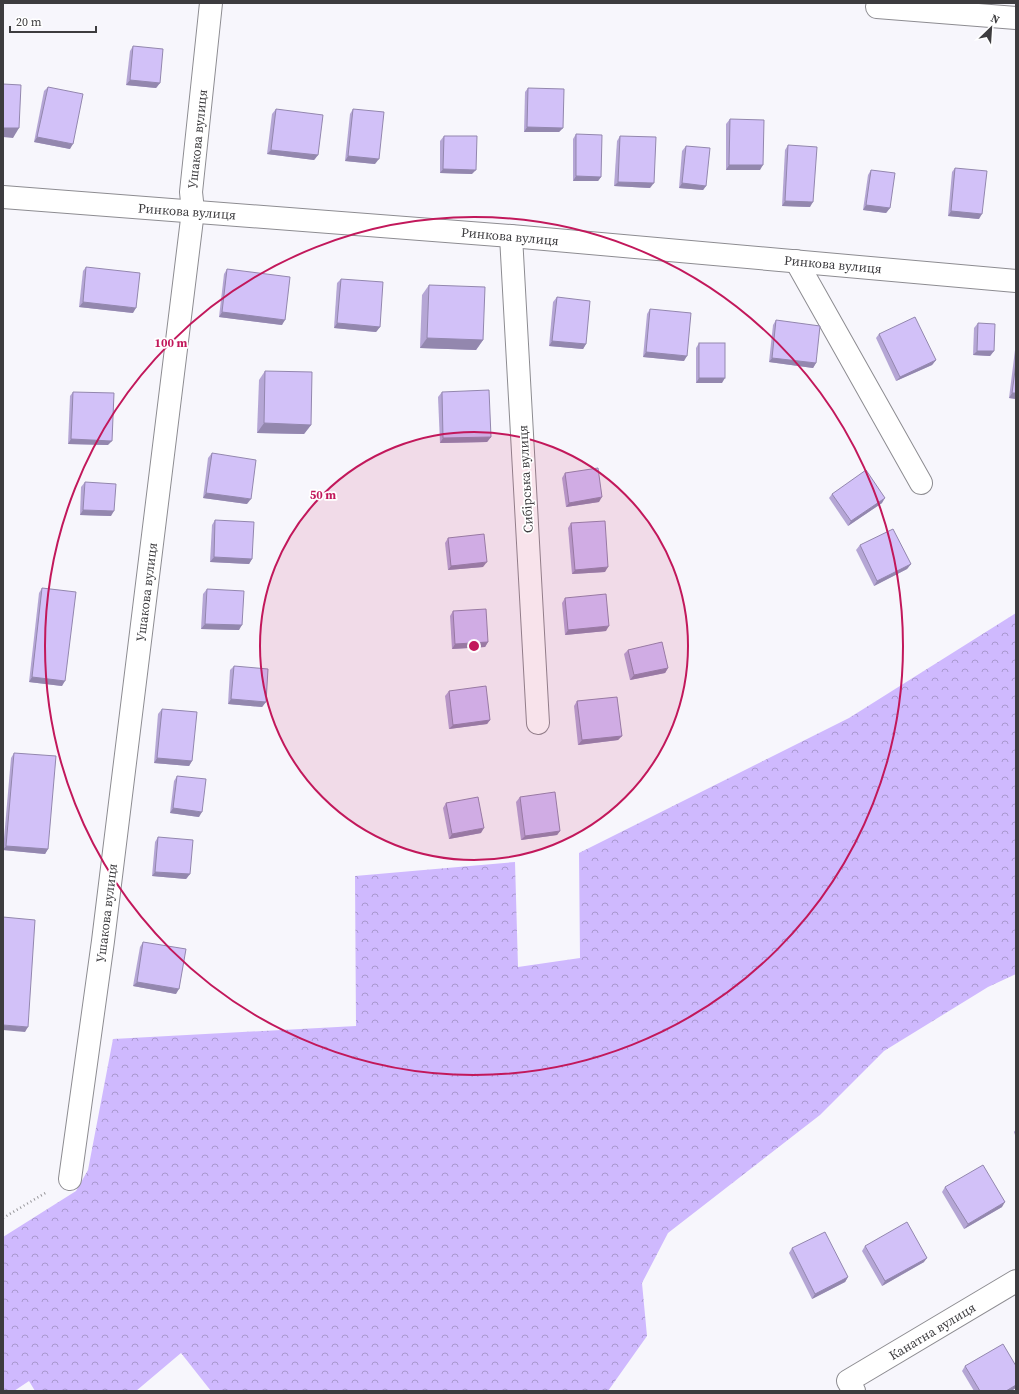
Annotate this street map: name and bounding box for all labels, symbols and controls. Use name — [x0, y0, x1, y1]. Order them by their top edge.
scale bar — [10, 8, 96, 34]
north arrow — [971, 8, 1011, 48]
text: N — [988, 11, 1002, 28]
text: 20 m — [16, 14, 42, 30]
street label: Ушакова вулиця — [184, 89, 211, 189]
street label: Ринкова вулиця — [137, 200, 237, 223]
street label: Ринкова вулиця — [460, 224, 560, 249]
street label: Ринкова вулиця — [783, 252, 883, 277]
text: 100 m — [155, 335, 188, 351]
street label: Сибірська вулиця — [514, 425, 537, 533]
text: 50 m — [310, 487, 336, 503]
street label: Ушакова вулиця — [132, 541, 161, 643]
centre of rings — [467, 639, 481, 653]
street label: Ушакова вулиця — [92, 862, 121, 964]
street label: Канатна вулиця — [886, 1299, 979, 1364]

